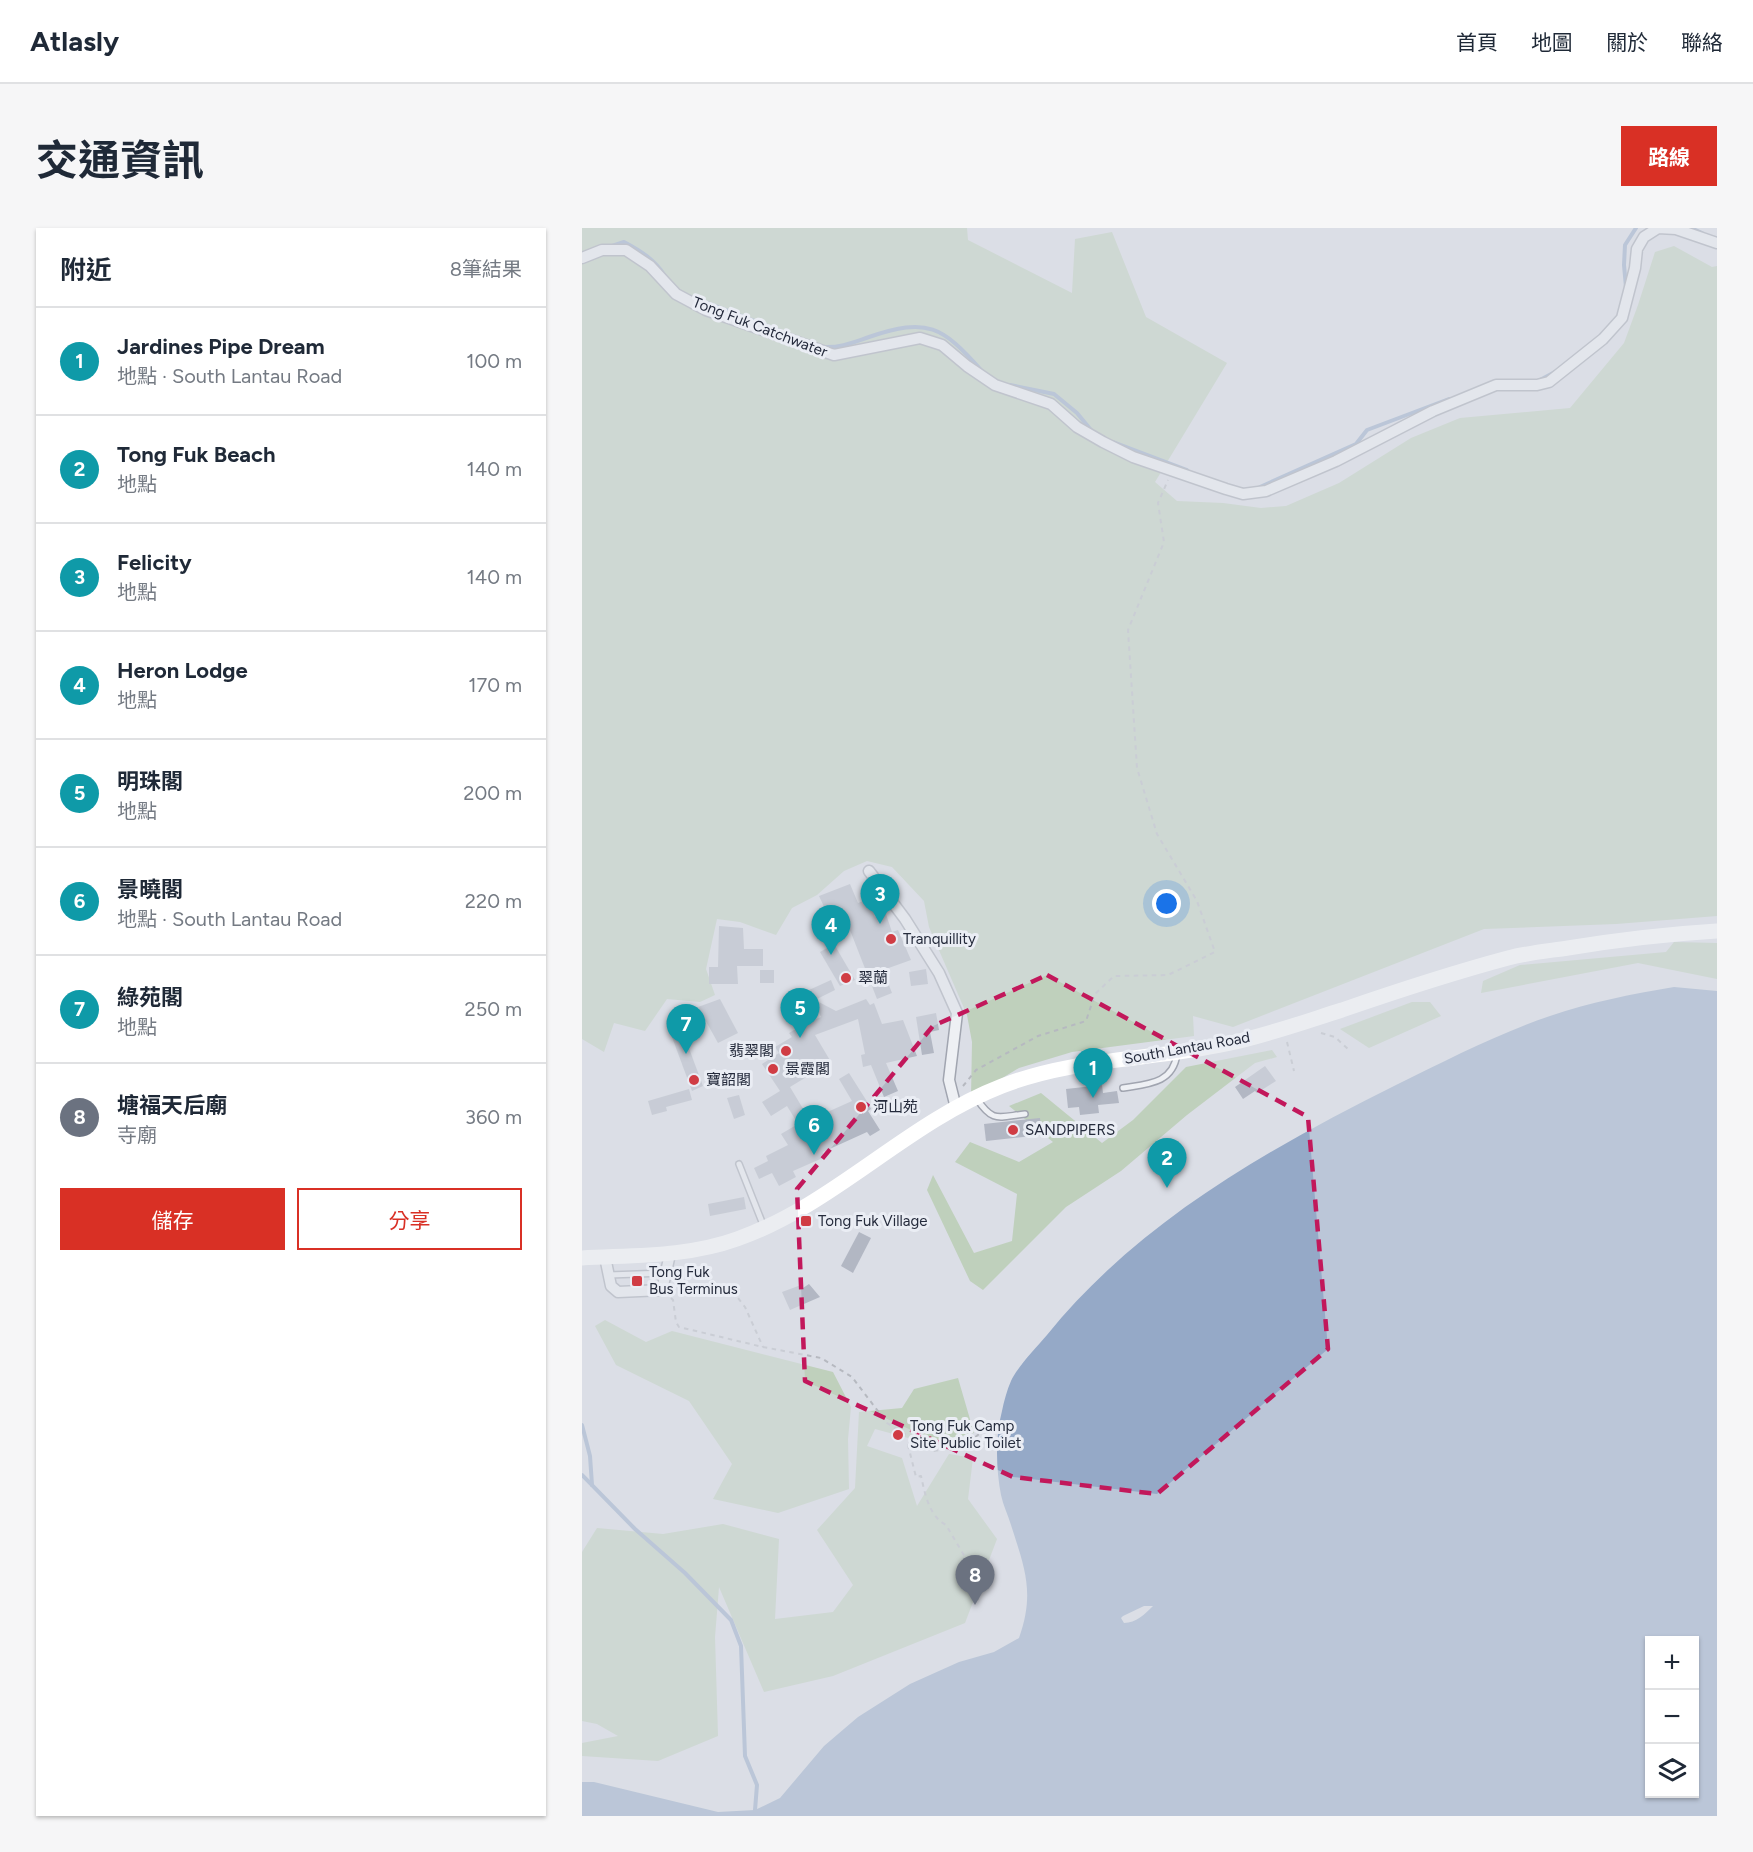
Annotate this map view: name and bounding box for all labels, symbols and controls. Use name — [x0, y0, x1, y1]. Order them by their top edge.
text: Atlasly — [30, 24, 119, 58]
text: 首頁 — [1456, 30, 1498, 55]
text: 地圖 — [1531, 30, 1573, 55]
text: 關於 — [1606, 30, 1648, 55]
text: 聯絡 — [1681, 30, 1723, 55]
button: 路線 — [1621, 126, 1717, 186]
text: 交通資訊 — [36, 135, 204, 186]
text: 附近 — [60, 254, 112, 286]
text: 8筆結果 — [450, 257, 522, 281]
street label: Tong Fuk Catchwater — [690, 293, 830, 361]
text: Jardines Pipe Dream — [117, 333, 325, 360]
text: 1 — [75, 349, 84, 373]
text: 100 m — [466, 349, 522, 373]
text: 地點 · South Lantau Road — [117, 364, 342, 388]
text: Tong Fuk Beach — [117, 441, 276, 468]
text: 2 — [74, 457, 85, 481]
text: 140 m — [467, 457, 522, 481]
text: 地點 — [117, 472, 157, 496]
text: Felicity — [117, 549, 192, 576]
text: 3 — [74, 565, 85, 589]
text: 140 m — [467, 565, 522, 589]
text: 地點 — [117, 580, 157, 604]
text: Heron Lodge — [117, 657, 248, 684]
text: 4 — [73, 673, 86, 697]
text: 170 m — [468, 673, 522, 697]
text: 地點 — [117, 688, 157, 712]
text: 明珠閣 — [117, 768, 183, 795]
text: 5 — [74, 781, 85, 805]
text: 200 m — [463, 781, 522, 805]
text: 地點 — [117, 799, 157, 823]
pin: 3 — [860, 874, 900, 924]
text: 景曉閣 — [117, 876, 183, 903]
text: 6 — [74, 889, 85, 913]
text: 220 m — [465, 889, 522, 913]
your location — [1152, 889, 1181, 918]
pin: 4 — [812, 906, 850, 955]
text: 地點 · South Lantau Road — [117, 907, 342, 931]
place label: Tranquillity — [903, 930, 976, 948]
marker: Tranquillity — [884, 932, 898, 946]
place label: 翠蘭 — [858, 969, 888, 987]
marker: 翠蘭 — [839, 971, 853, 985]
text: 綠苑閣 — [117, 984, 183, 1011]
pin: 5 — [780, 988, 820, 1038]
text: 7 — [74, 997, 85, 1021]
text: 250 m — [465, 997, 522, 1021]
pin: 7 — [666, 1004, 706, 1054]
text: 地點 — [117, 1015, 157, 1039]
street label: South Lantau Road — [1123, 1028, 1251, 1068]
place label: 翡翠閣 — [729, 1042, 774, 1060]
marker: 翡翠閣 — [779, 1044, 793, 1058]
pin: 1 — [1074, 1048, 1112, 1098]
place label: 景霞閣 — [785, 1060, 830, 1078]
marker: 景霞閣 — [766, 1062, 780, 1076]
place label: 寶韶閣 — [706, 1071, 751, 1089]
marker: 寶韶閣 — [687, 1073, 701, 1087]
text: 塘福天后廟 — [117, 1092, 227, 1119]
place label: 河山苑 — [873, 1098, 918, 1116]
marker: 河山苑 — [854, 1100, 868, 1114]
text: 8 — [73, 1105, 86, 1129]
text: 360 m — [465, 1105, 522, 1129]
pin: 6 — [794, 1106, 834, 1155]
place label: SANDPIPERS — [1025, 1121, 1115, 1139]
text: 寺廟 — [117, 1123, 157, 1147]
marker: SANDPIPERS — [1006, 1123, 1020, 1137]
pin: 2 — [1148, 1138, 1186, 1188]
button: 儲存 — [60, 1188, 285, 1250]
button: 分享 — [297, 1188, 522, 1250]
place label: Tong Fuk Village — [818, 1212, 927, 1230]
marker: Tong Fuk Village — [799, 1214, 813, 1228]
place label: Tong Fuk Bus Terminus — [649, 1263, 738, 1298]
marker: Tong Fuk Bus Terminus — [630, 1274, 644, 1288]
place label: Tong Fuk Camp Site Public Toilet — [910, 1417, 1022, 1452]
marker: Tong Fuk Camp Site Public Toilet — [891, 1428, 905, 1442]
pin: 8 — [956, 1556, 994, 1605]
map controls — [1645, 1636, 1699, 1798]
button: + — [1645, 1636, 1699, 1690]
button: − — [1645, 1690, 1699, 1744]
button: layers — [1645, 1744, 1699, 1798]

